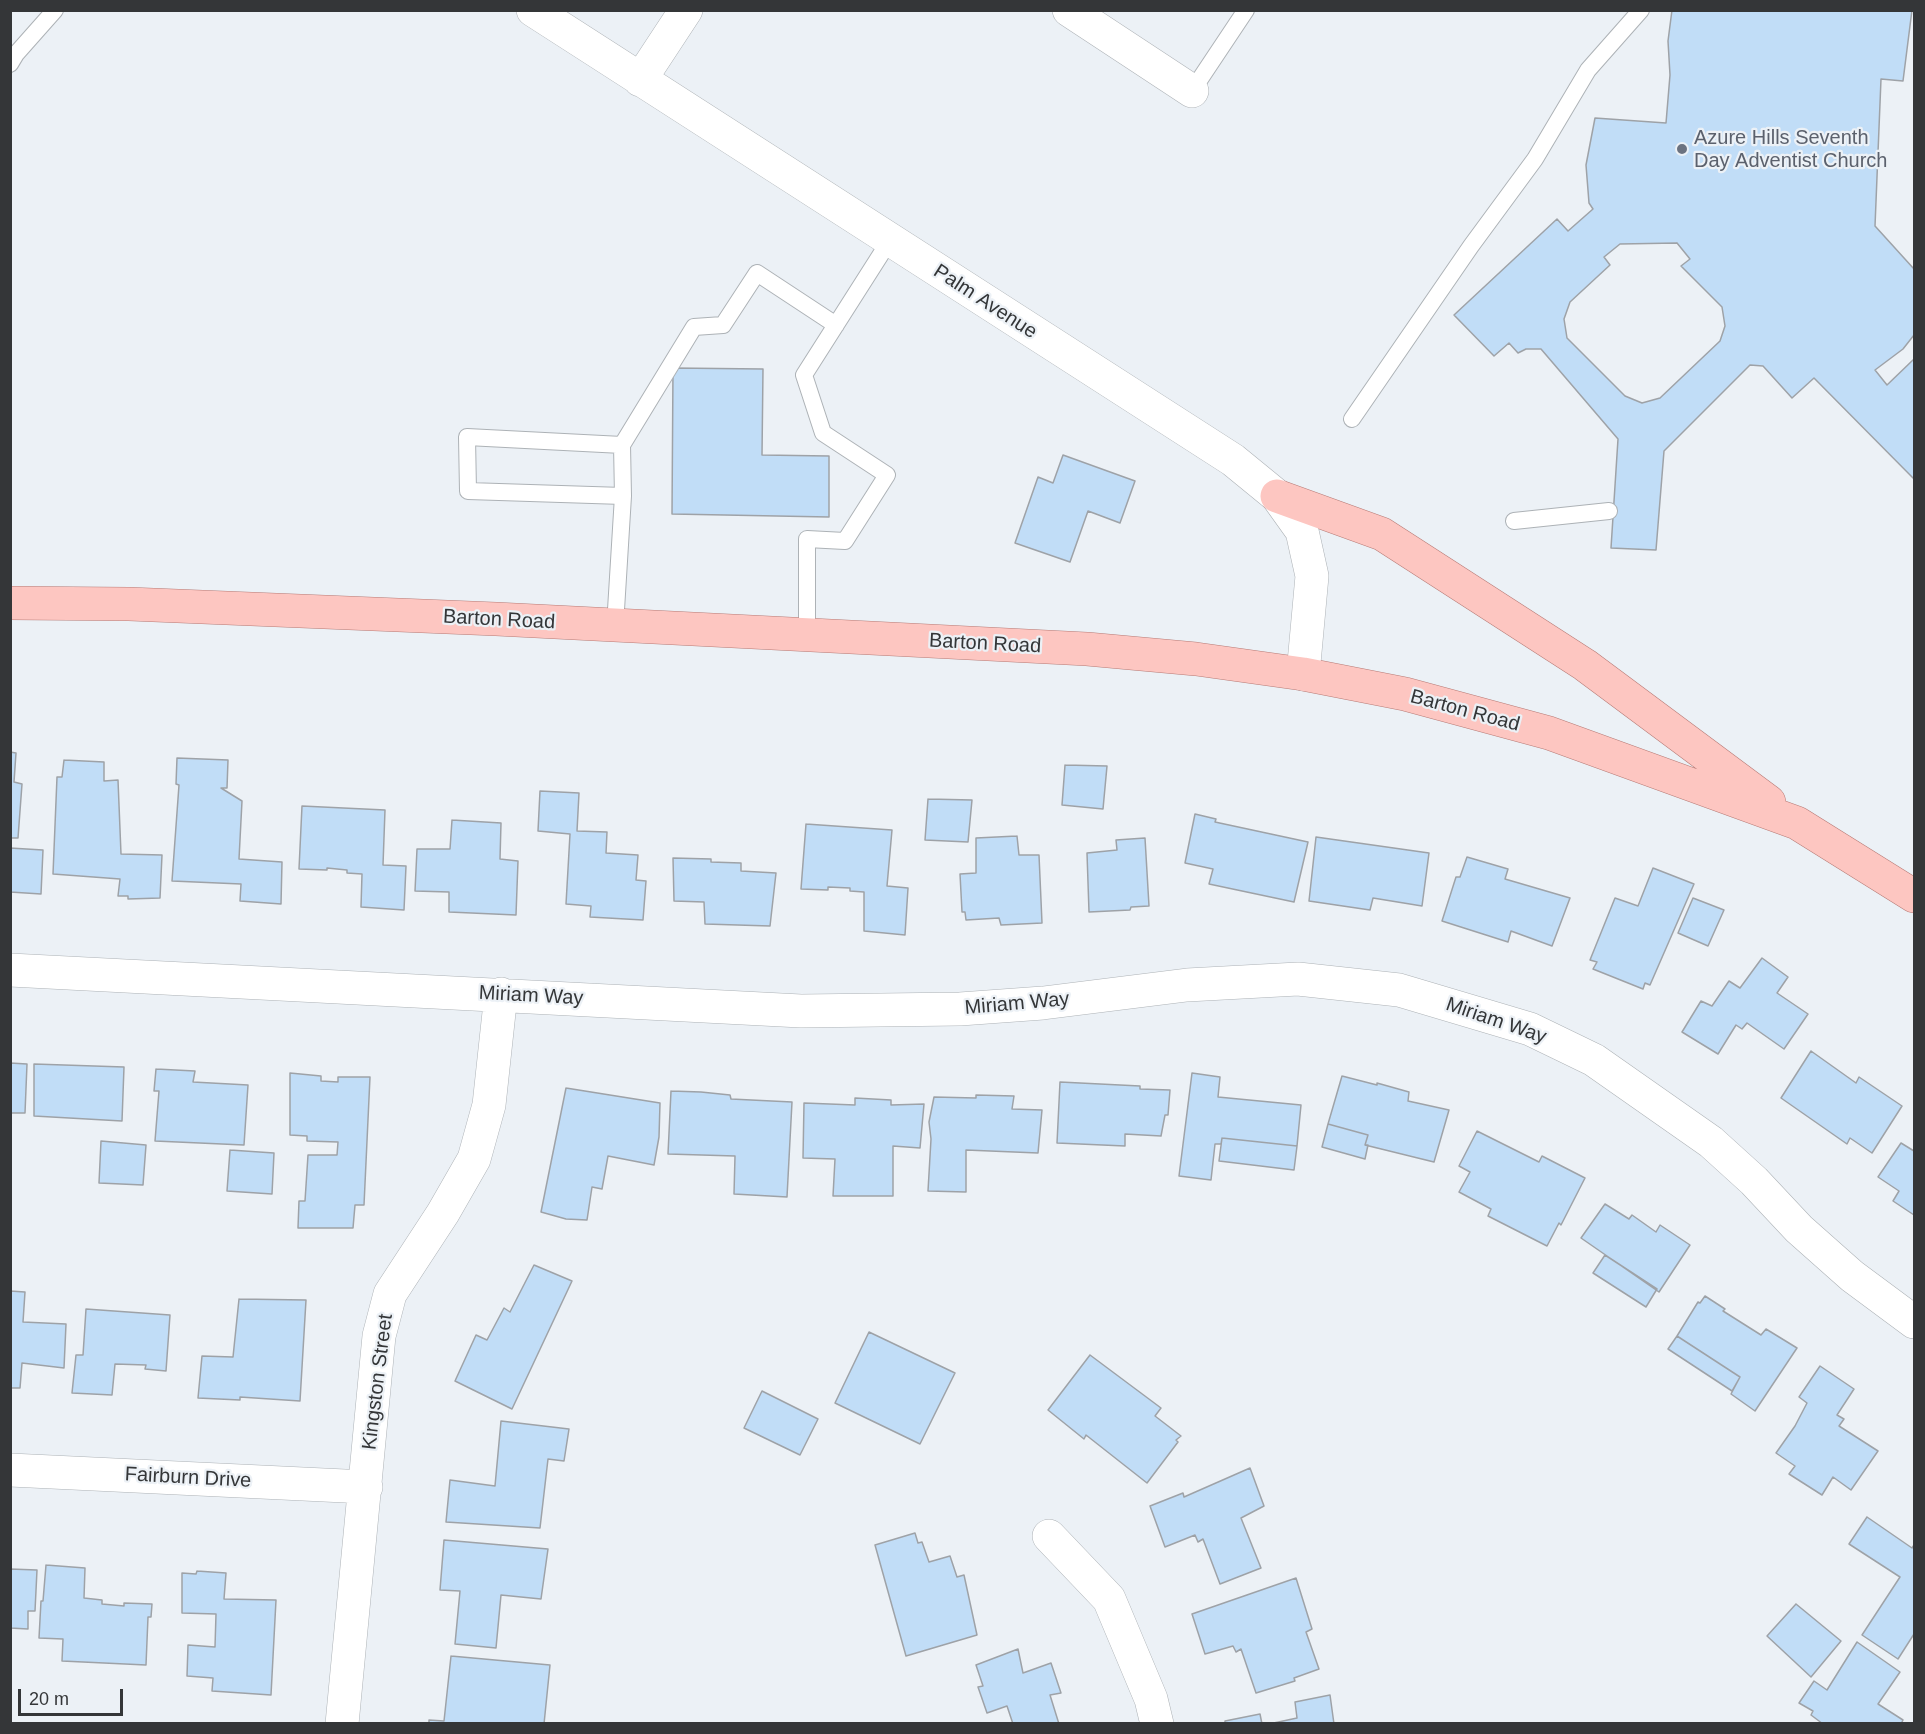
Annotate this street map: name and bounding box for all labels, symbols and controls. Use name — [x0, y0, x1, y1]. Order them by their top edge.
place label: Azure Hills Seventh Day Adventist Church — [1694, 126, 1887, 173]
marker: Azure Hills Seventh Day Adventist Church — [1675, 142, 1689, 156]
street label: Palm Avenue — [929, 260, 1041, 344]
street label: Barton Road — [442, 605, 556, 635]
street label: Barton Road — [928, 629, 1042, 659]
street label: Barton Road — [1408, 685, 1522, 737]
street label: Miriam Way — [478, 981, 584, 1011]
street label: Miriam Way — [964, 987, 1070, 1021]
street label: Miriam Way — [1443, 993, 1549, 1049]
street label: Kingston Street — [358, 1313, 398, 1451]
street label: Fairburn Drive — [124, 1463, 252, 1493]
scale bar — [21, 1677, 126, 1715]
text: 20 m — [29, 1689, 69, 1709]

